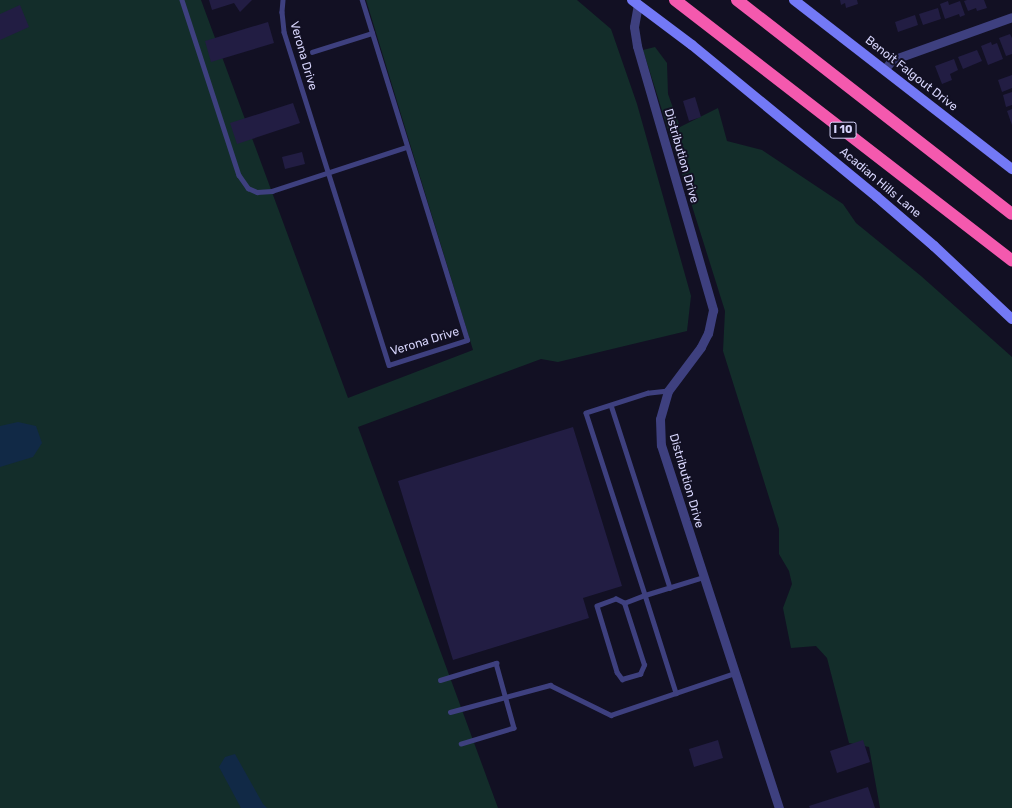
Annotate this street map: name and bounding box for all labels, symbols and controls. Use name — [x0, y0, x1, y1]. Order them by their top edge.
street label: Verona Drive — [286, 20, 320, 92]
street label: Benoit Falgout Drive — [862, 33, 960, 115]
street label: Distribution Drive — [661, 107, 701, 205]
road number: I 10 — [829, 121, 857, 139]
street label: Acadian Hills Lane — [836, 145, 924, 221]
street label: Verona Drive — [389, 325, 461, 359]
street label: Distribution Drive — [666, 432, 706, 530]

